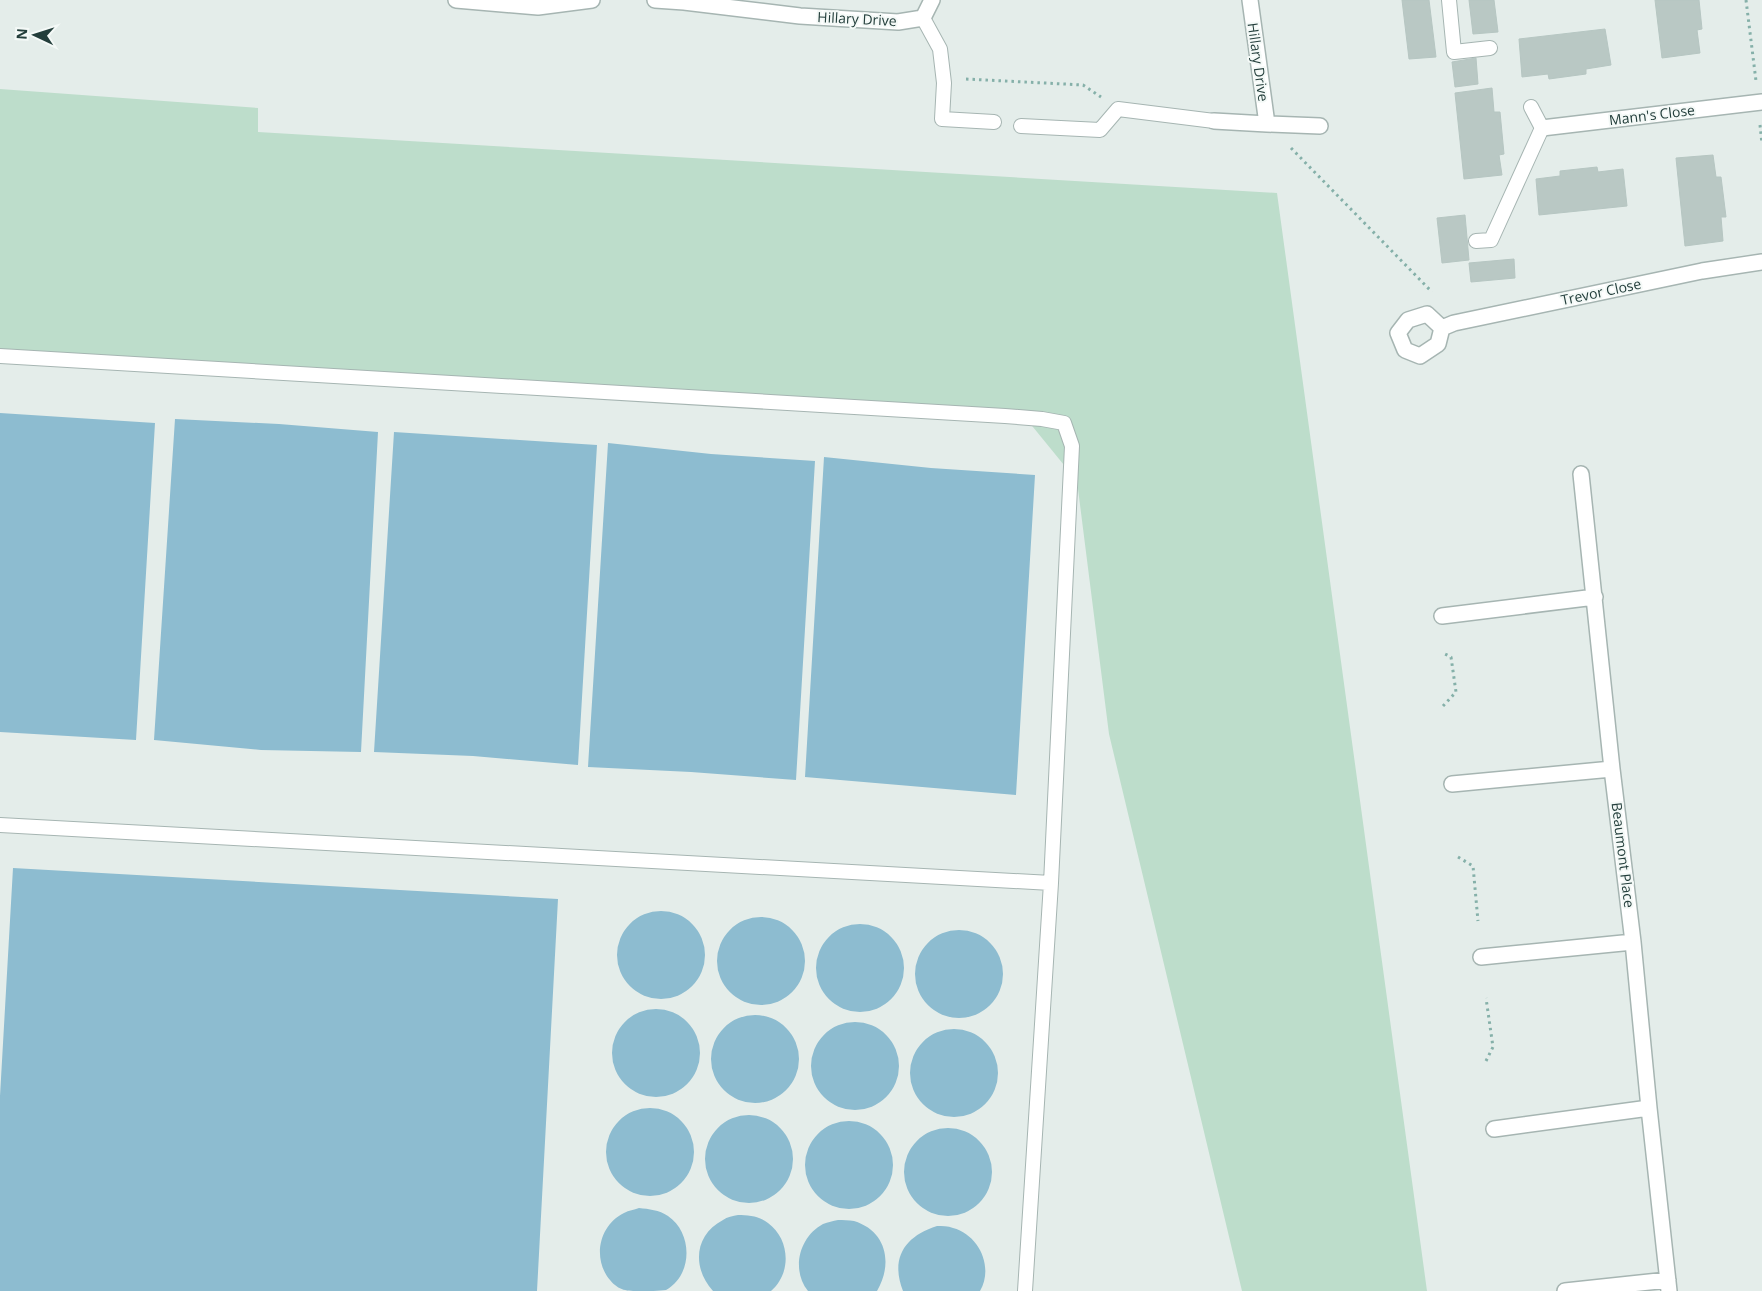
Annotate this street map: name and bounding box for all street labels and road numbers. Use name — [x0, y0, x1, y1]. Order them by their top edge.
street label: Hillary Drive — [817, 7, 897, 30]
street label: Hillary Drive — [1244, 21, 1273, 103]
street label: Mann's Close — [1608, 100, 1696, 129]
street label: Trevor Close — [1559, 274, 1643, 309]
street label: Beaumont Place — [1608, 801, 1639, 909]

